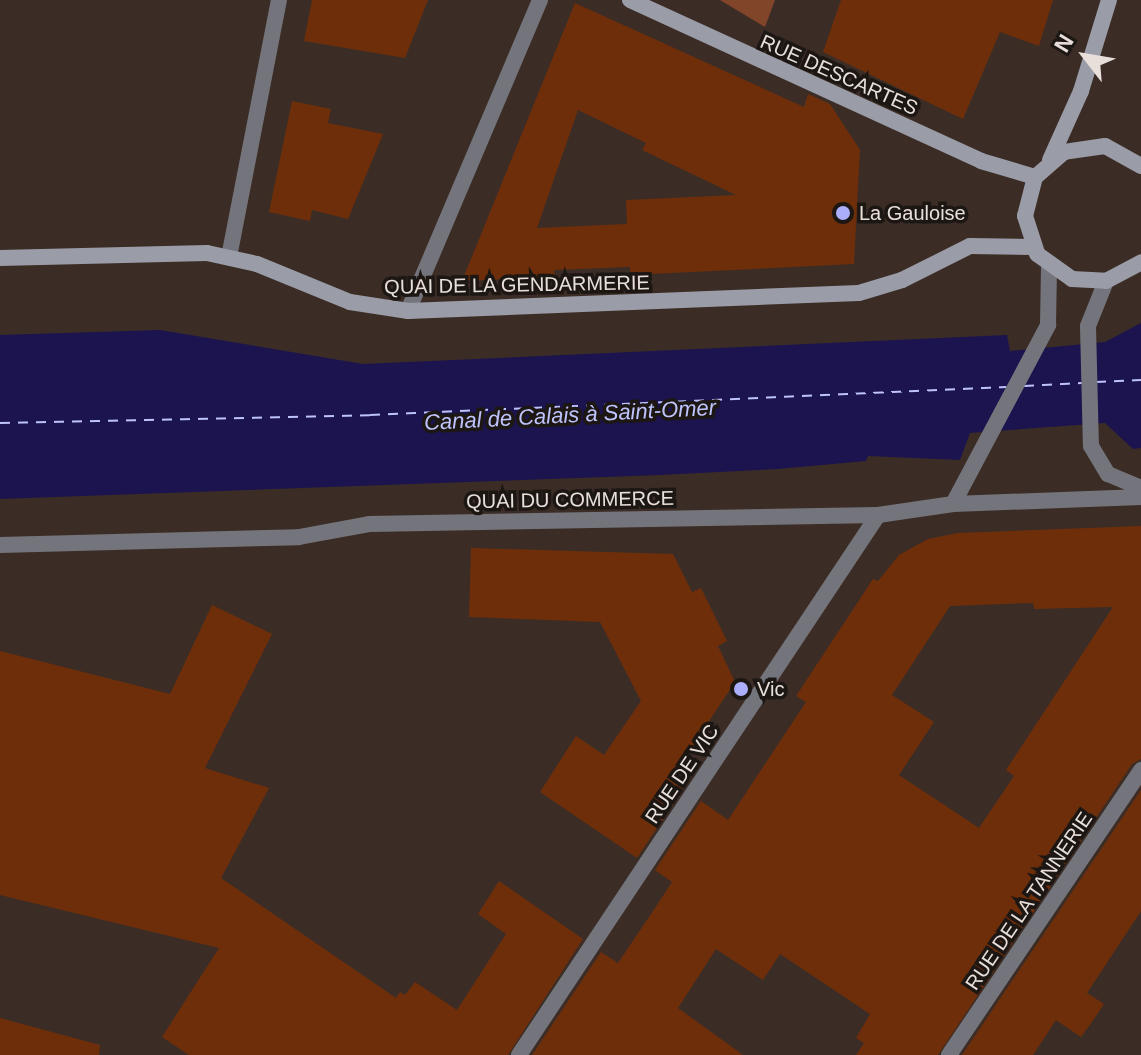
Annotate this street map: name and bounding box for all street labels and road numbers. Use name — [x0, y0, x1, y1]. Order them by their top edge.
street label: RUE DESCARTES — [757, 30, 921, 120]
street label: QUAI DE LA GENDARMERIE — [383, 271, 651, 299]
street label: QUAI DU COMMERCE — [466, 486, 674, 514]
street label: RUE DE VIC — [640, 720, 724, 828]
street label: RUE DE LA TANNERIE — [960, 807, 1098, 995]

